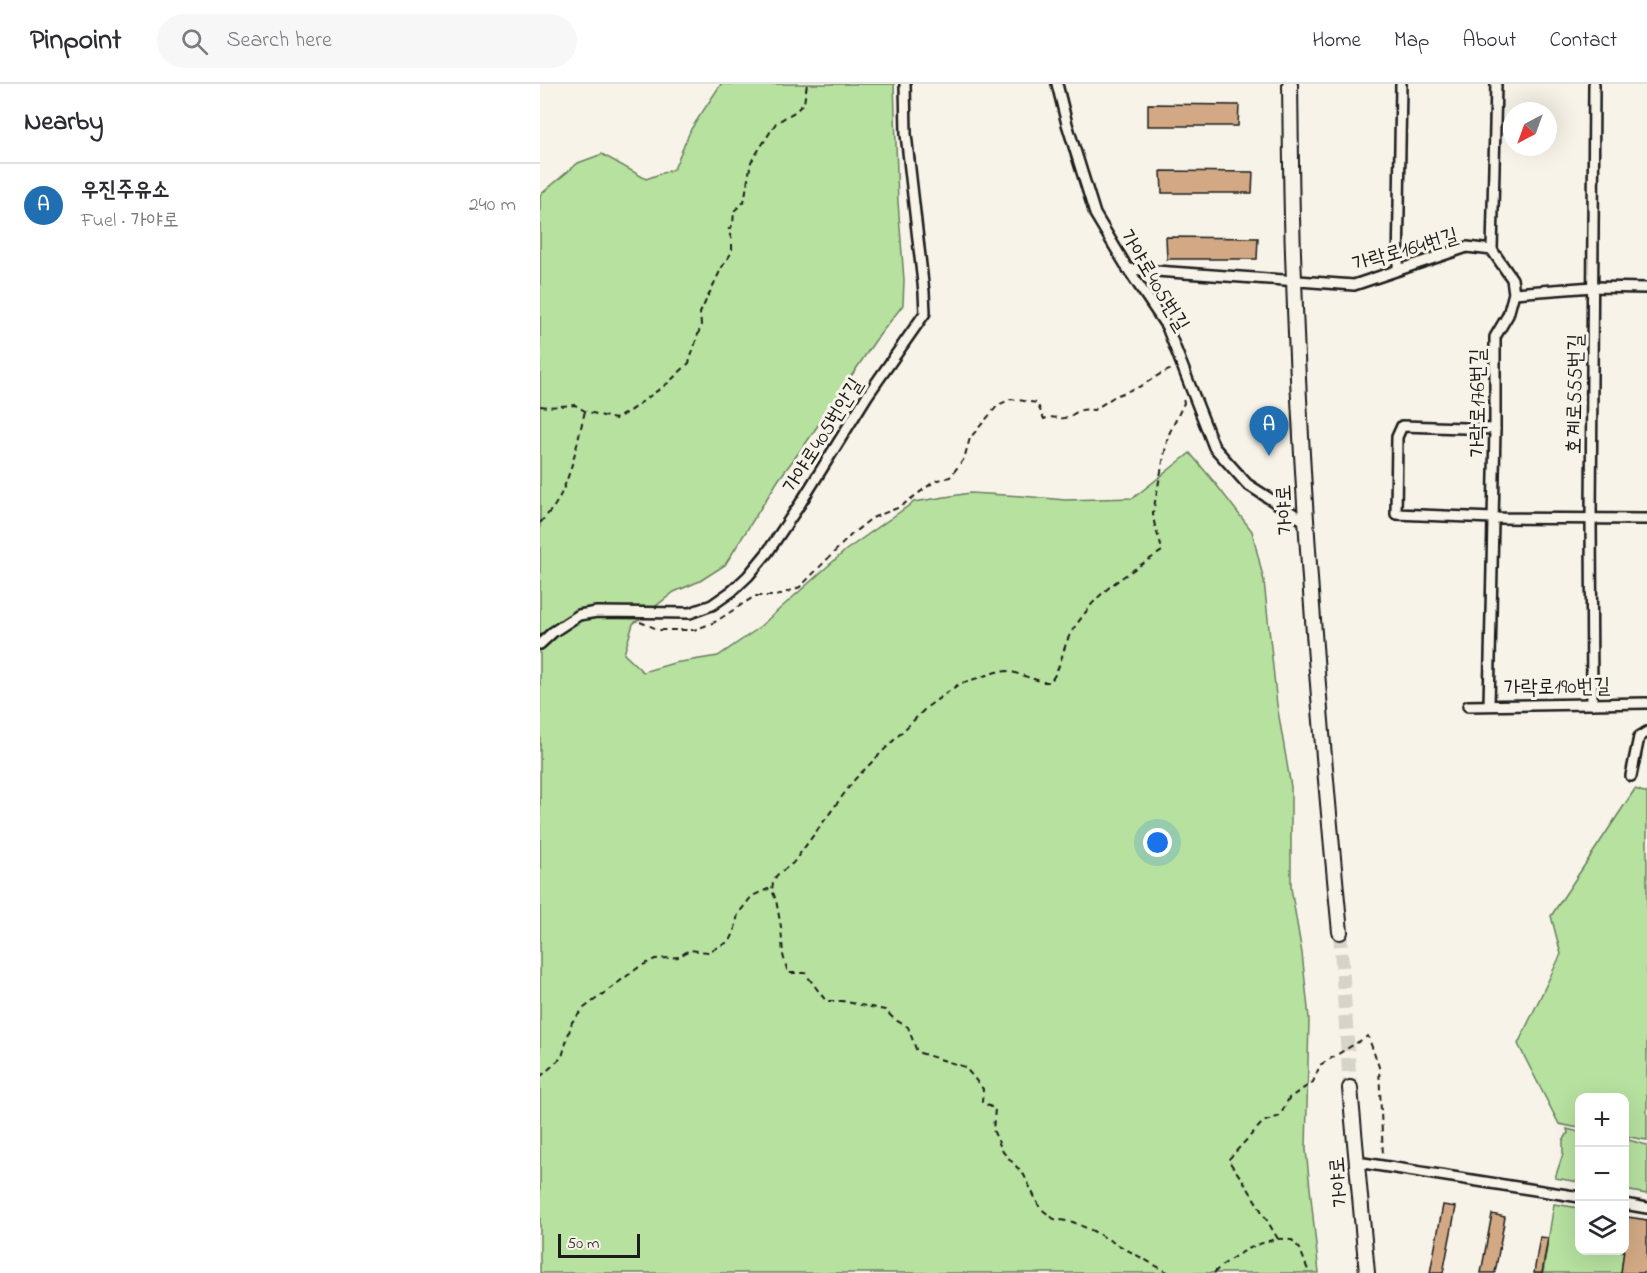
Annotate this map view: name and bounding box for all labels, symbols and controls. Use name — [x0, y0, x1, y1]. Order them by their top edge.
search box — [157, 14, 577, 68]
text: Pinpoint — [30, 21, 121, 62]
icon: search — [178, 25, 211, 58]
text: Search here — [226, 25, 332, 57]
text: Home — [1312, 26, 1361, 56]
text: Map — [1394, 26, 1429, 56]
text: About — [1462, 26, 1516, 56]
text: Contact — [1549, 26, 1617, 56]
north arrow — [1503, 102, 1557, 156]
text: Nearby — [24, 104, 103, 142]
text: 우진주유소 — [81, 175, 170, 207]
text: A — [37, 191, 50, 220]
text: 240 m — [469, 191, 516, 220]
text: Fuel · 가야로 — [81, 207, 179, 236]
street label: 가락로164번길 — [1349, 221, 1462, 280]
street label: 가야로405번길 — [1111, 224, 1196, 338]
street label: 호계로555번길 — [1560, 333, 1592, 455]
street label: 가락로176번길 — [1464, 348, 1494, 458]
street label: 가야로405번안길 — [776, 372, 871, 500]
pin: A — [1250, 406, 1288, 456]
street label: 가야로 — [1270, 484, 1302, 536]
street label: 가락로190번길 — [1503, 672, 1611, 704]
your location — [1143, 828, 1172, 857]
map controls — [1575, 1093, 1629, 1255]
button: + — [1575, 1093, 1629, 1147]
button: − — [1575, 1147, 1629, 1201]
street label: 가야로 — [1323, 1155, 1357, 1208]
button: layers — [1575, 1201, 1629, 1255]
scale bar — [558, 1231, 640, 1258]
text: 50 m — [567, 1232, 599, 1256]

